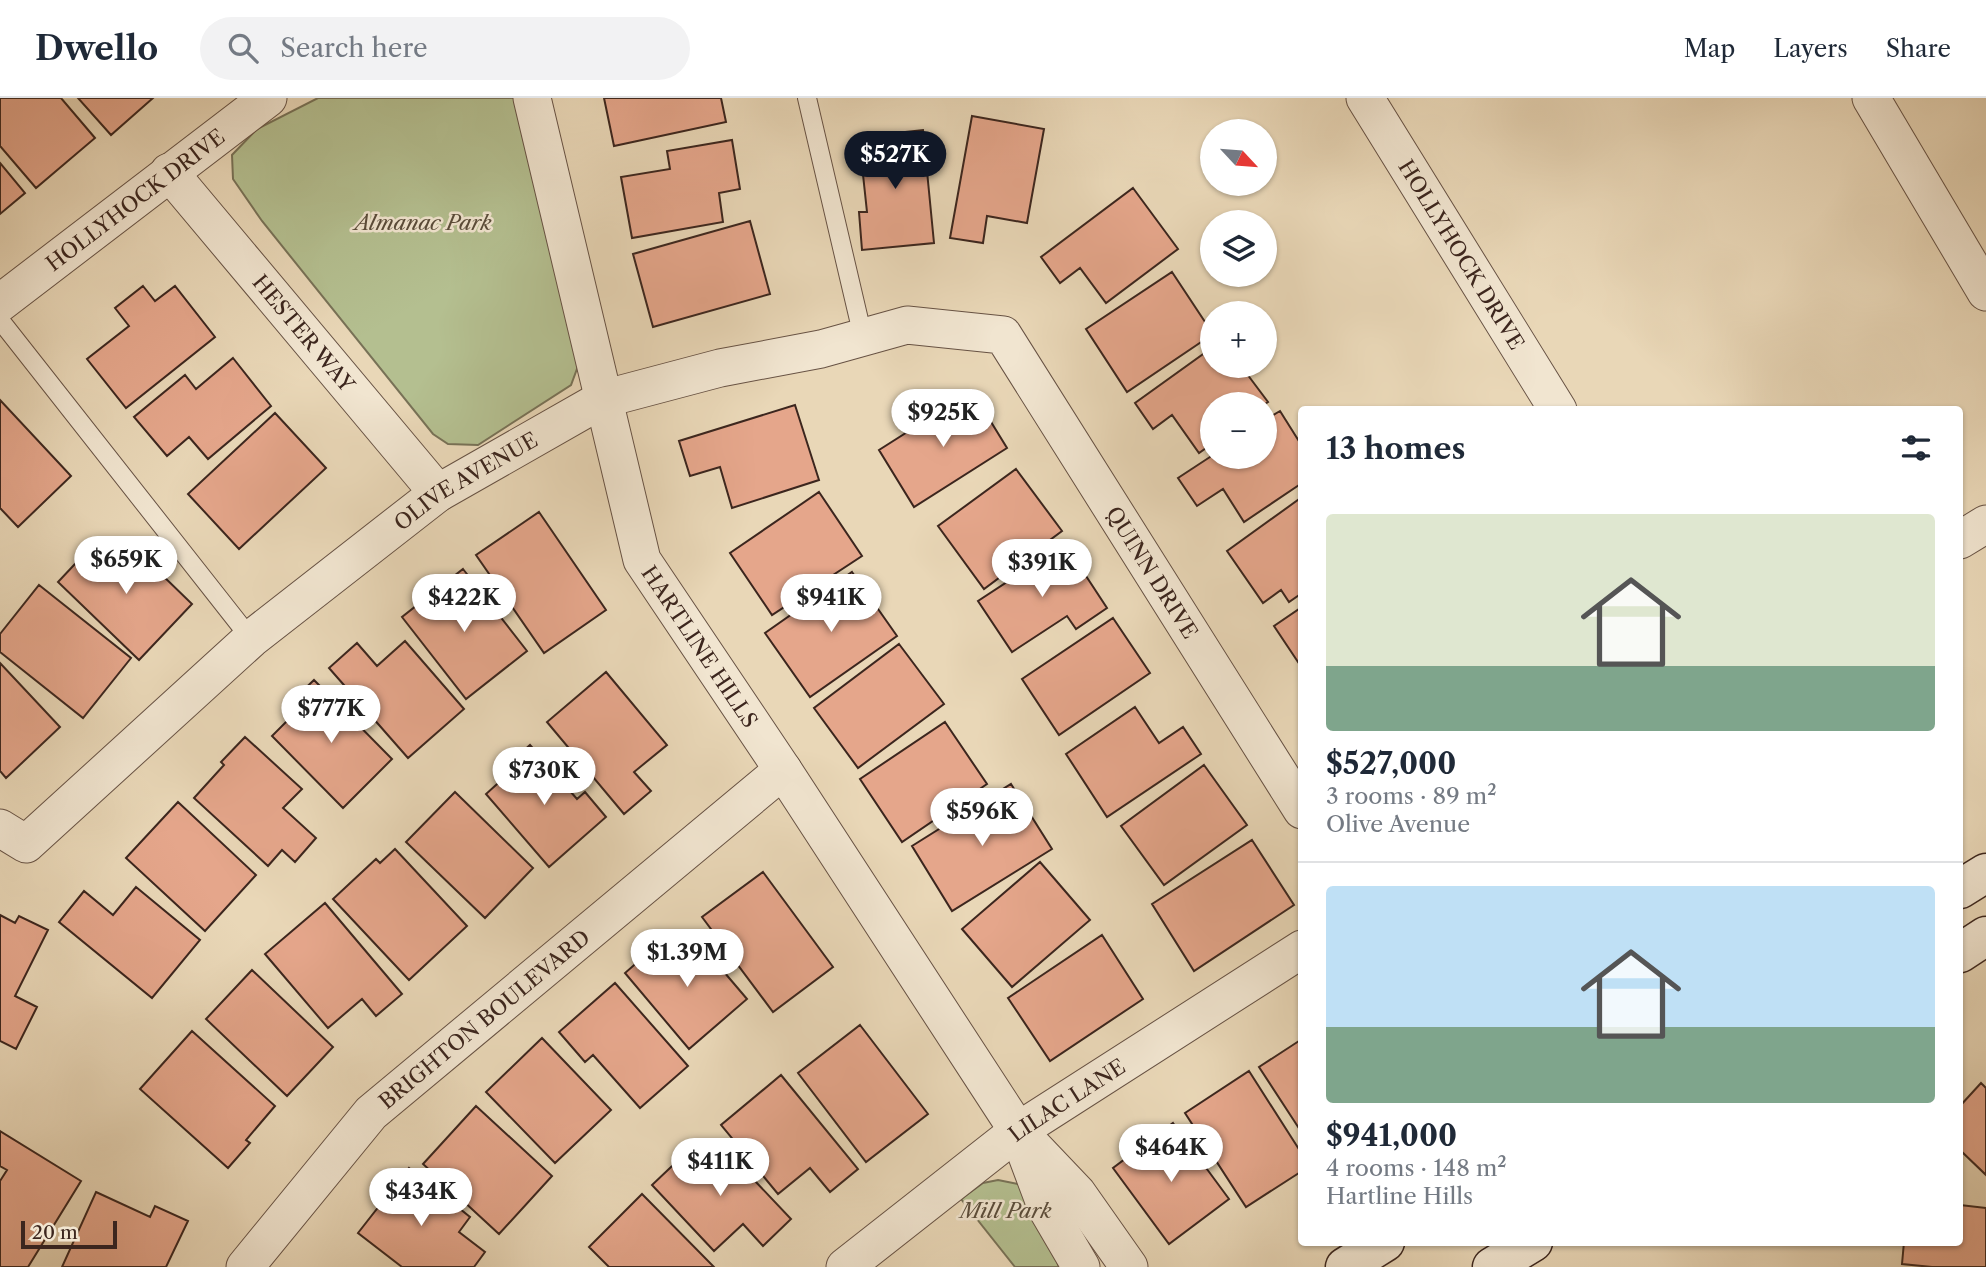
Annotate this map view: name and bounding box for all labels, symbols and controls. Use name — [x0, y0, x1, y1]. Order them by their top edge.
search box — [200, 17, 690, 80]
text: Dwello — [35, 28, 158, 69]
icon: search — [224, 29, 262, 67]
text: Search here — [280, 32, 428, 64]
text: Map — [1684, 34, 1735, 63]
text: Layers — [1773, 34, 1848, 63]
text: Share — [1886, 34, 1951, 63]
north arrow — [1200, 119, 1278, 196]
map controls — [1200, 119, 1277, 469]
street label: HOLLYHOCK DRIVE — [41, 123, 229, 276]
pin: $527K — [846, 132, 944, 191]
text: $527K — [860, 140, 930, 168]
street label: HOLLYHOCK DRIVE — [1394, 155, 1530, 354]
park label: Almanac Park — [351, 210, 492, 235]
button: layers — [1200, 210, 1277, 287]
street label: HESTER WAY — [248, 269, 361, 397]
button: + — [1200, 301, 1277, 378]
pin: $925K — [894, 390, 992, 449]
button: − — [1200, 392, 1277, 469]
text: $925K — [907, 398, 979, 426]
street label: OLIVE AVENUE — [389, 427, 542, 535]
icon: filters — [1897, 429, 1935, 467]
text: 13 homes — [1326, 430, 1465, 467]
street label: QUINN DRIVE — [1101, 501, 1203, 643]
pin: $659K — [77, 536, 175, 596]
pin: $391K — [993, 540, 1091, 599]
text: $659K — [90, 545, 162, 573]
text: $391K — [1008, 548, 1076, 576]
icon: home — [1568, 559, 1694, 685]
street label: HARTLINE HILLS — [637, 561, 763, 732]
pin: $422K — [415, 574, 513, 634]
pin: $941K — [782, 574, 880, 634]
text: $422K — [428, 583, 500, 611]
text: $941K — [797, 583, 865, 611]
pin: $777K — [282, 686, 380, 745]
text: $777K — [297, 694, 365, 722]
text: $527,000 — [1326, 745, 1456, 782]
pin: $730K — [495, 748, 593, 807]
text: $730K — [509, 756, 579, 784]
text: 3 rooms · 89 m² — [1326, 782, 1497, 810]
pin: $596K — [933, 788, 1031, 848]
text: $596K — [946, 797, 1018, 825]
text: Olive Avenue — [1326, 810, 1470, 838]
street label: BRIGHTON BOULEVARD — [374, 924, 594, 1114]
pin: $1.39M — [630, 930, 744, 989]
icon: home — [1568, 931, 1694, 1057]
text: $1.39M — [647, 938, 727, 966]
street label: LILAC LANE — [1003, 1053, 1130, 1146]
text: $941,000 — [1326, 1117, 1457, 1154]
pin: $464K — [1122, 1124, 1220, 1184]
text: $464K — [1135, 1133, 1207, 1161]
pin: $411K — [671, 1138, 769, 1198]
text: $411K — [687, 1147, 753, 1175]
text: 4 rooms · 148 m² — [1326, 1154, 1507, 1182]
pin: $434K — [372, 1168, 470, 1228]
text: $434K — [385, 1177, 457, 1205]
text: Hartline Hills — [1326, 1182, 1473, 1210]
park label: Mill Park — [957, 1198, 1052, 1223]
scale bar — [21, 1218, 117, 1250]
text: 20 m — [32, 1221, 78, 1244]

